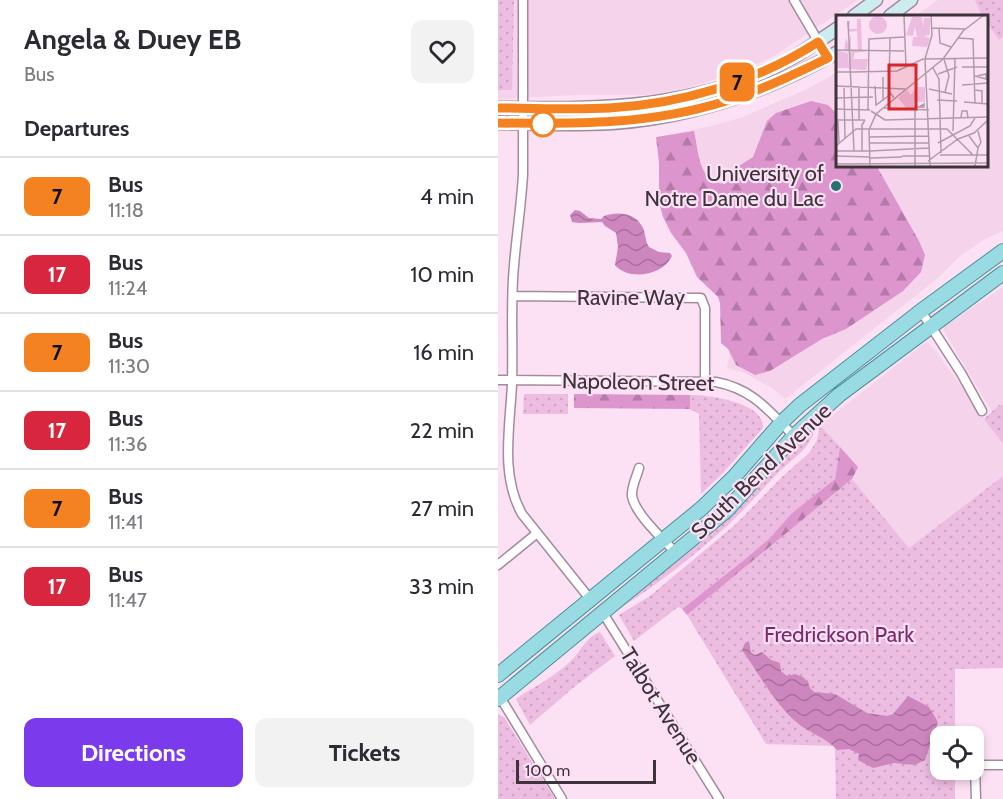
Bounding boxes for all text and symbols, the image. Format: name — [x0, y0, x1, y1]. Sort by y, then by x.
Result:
inset map — [836, 15, 988, 166]
button: heart — [411, 20, 474, 83]
text: Angela & Duey EB — [24, 22, 241, 56]
text: Bus — [24, 62, 55, 86]
line badge: 7 — [718, 62, 756, 101]
text: 7 — [732, 70, 742, 95]
unlabelled marker — [530, 111, 556, 137]
text: Departures — [24, 115, 129, 142]
place label: University of Notre Dame du Lac — [644, 160, 824, 212]
text: Bus — [108, 171, 143, 198]
marker: University of Notre Dame du Lac — [829, 179, 843, 193]
text: 4 min — [420, 183, 474, 210]
text: 7 — [52, 184, 62, 209]
text: 11:18 — [108, 198, 144, 222]
text: Bus — [108, 249, 143, 276]
text: 10 min — [410, 261, 474, 288]
text: 17 — [48, 262, 66, 287]
text: 11:24 — [108, 276, 147, 300]
street label: Ravine Way — [577, 284, 685, 311]
text: Bus — [108, 327, 143, 354]
text: 16 min — [413, 339, 474, 366]
text: 7 — [52, 340, 62, 365]
text: 11:30 — [108, 354, 150, 378]
street label: Napoleon Street — [562, 367, 715, 397]
street label: South Bend Avenue — [685, 397, 837, 545]
text: Bus — [108, 405, 143, 432]
text: 22 min — [410, 417, 474, 444]
text: 17 — [48, 418, 66, 443]
text: 11:36 — [108, 432, 147, 456]
text: Bus — [108, 483, 143, 510]
text: 27 min — [410, 495, 474, 522]
text: 7 — [52, 496, 62, 521]
text: 11:41 — [108, 510, 143, 534]
text: Bus — [108, 561, 143, 588]
text: 33 min — [409, 573, 474, 600]
text: 17 — [48, 574, 66, 599]
text: 11:47 — [108, 588, 147, 612]
park label: Fredrickson Park — [764, 621, 914, 648]
street label: Talbot Avenue — [614, 643, 708, 769]
button: Directions — [24, 718, 243, 787]
button: Tickets — [255, 718, 474, 787]
map controls — [930, 726, 984, 780]
button: locate — [930, 726, 984, 780]
scale bar — [516, 757, 656, 784]
text: 100 m — [525, 761, 570, 780]

